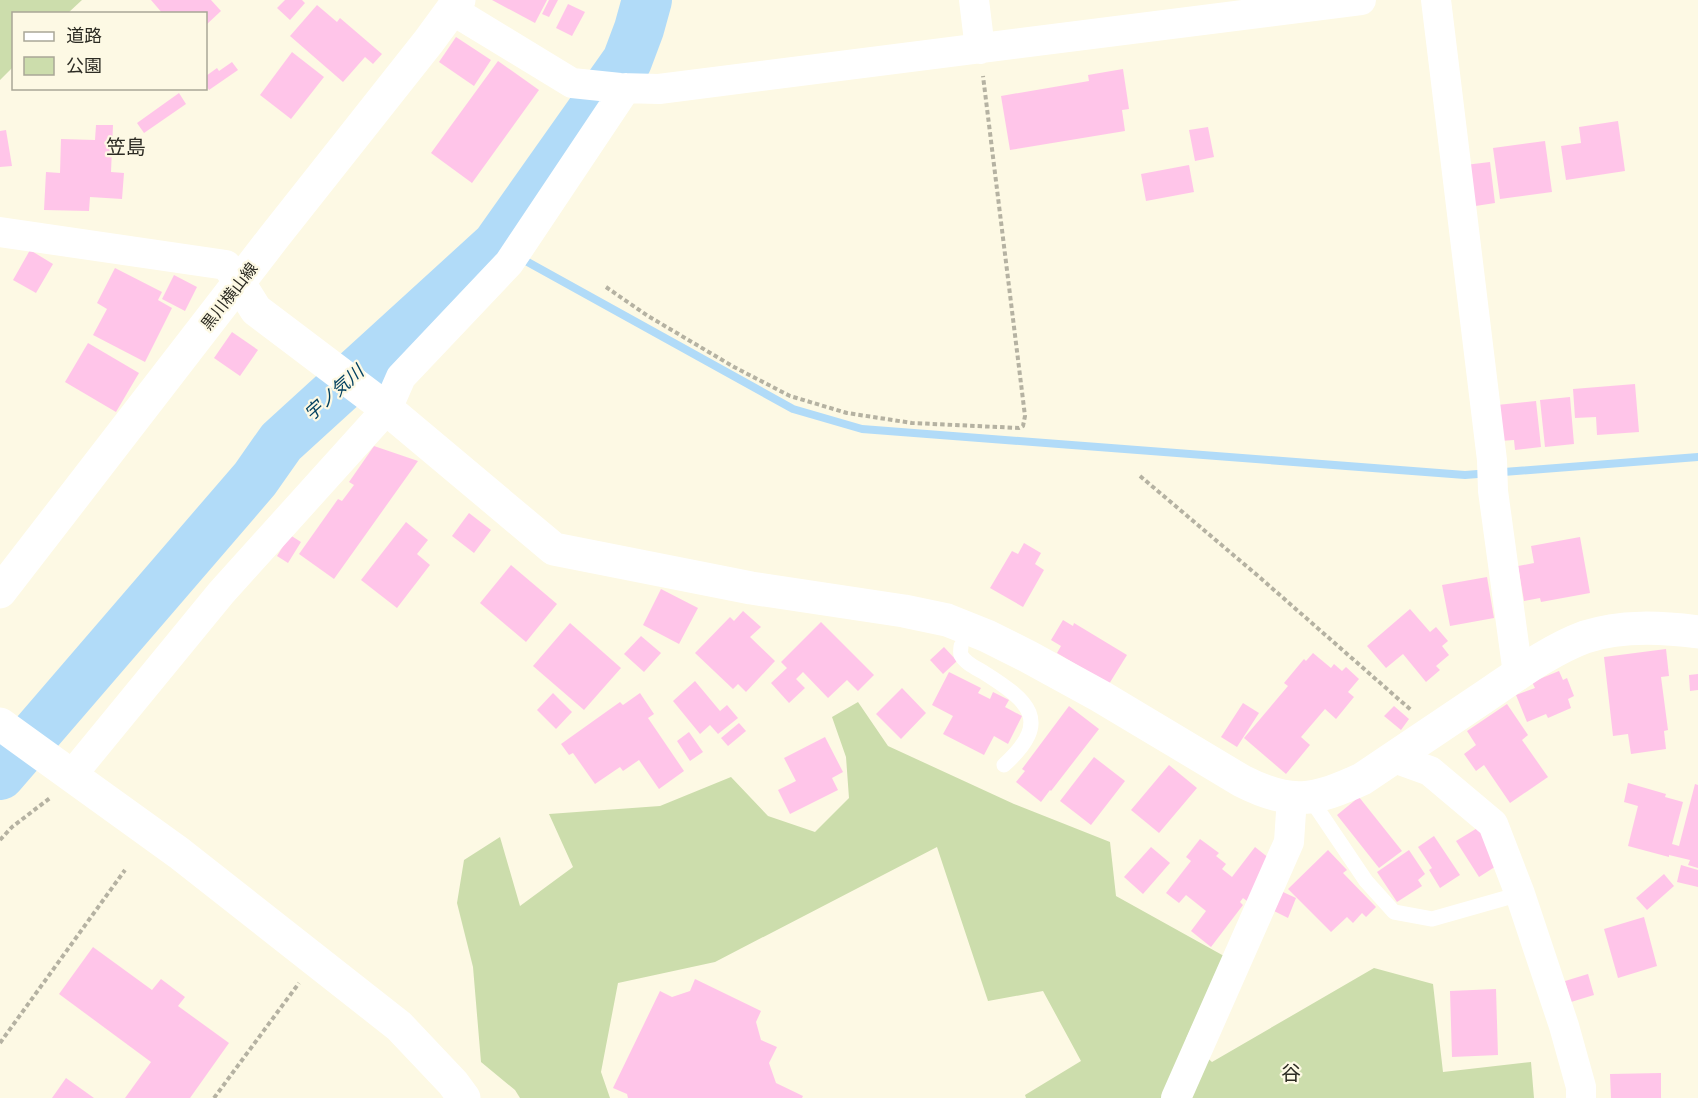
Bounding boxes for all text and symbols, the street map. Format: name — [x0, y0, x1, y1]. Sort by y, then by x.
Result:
legend — [12, 12, 207, 90]
text: 道路 — [66, 23, 102, 47]
text: 公園 — [66, 53, 102, 77]
district label: 笠島 — [106, 133, 146, 160]
street label: 黒川横山線 — [196, 258, 262, 334]
water label: 宇ノ気川 — [299, 358, 370, 425]
district label: 谷 — [1281, 1059, 1301, 1086]

